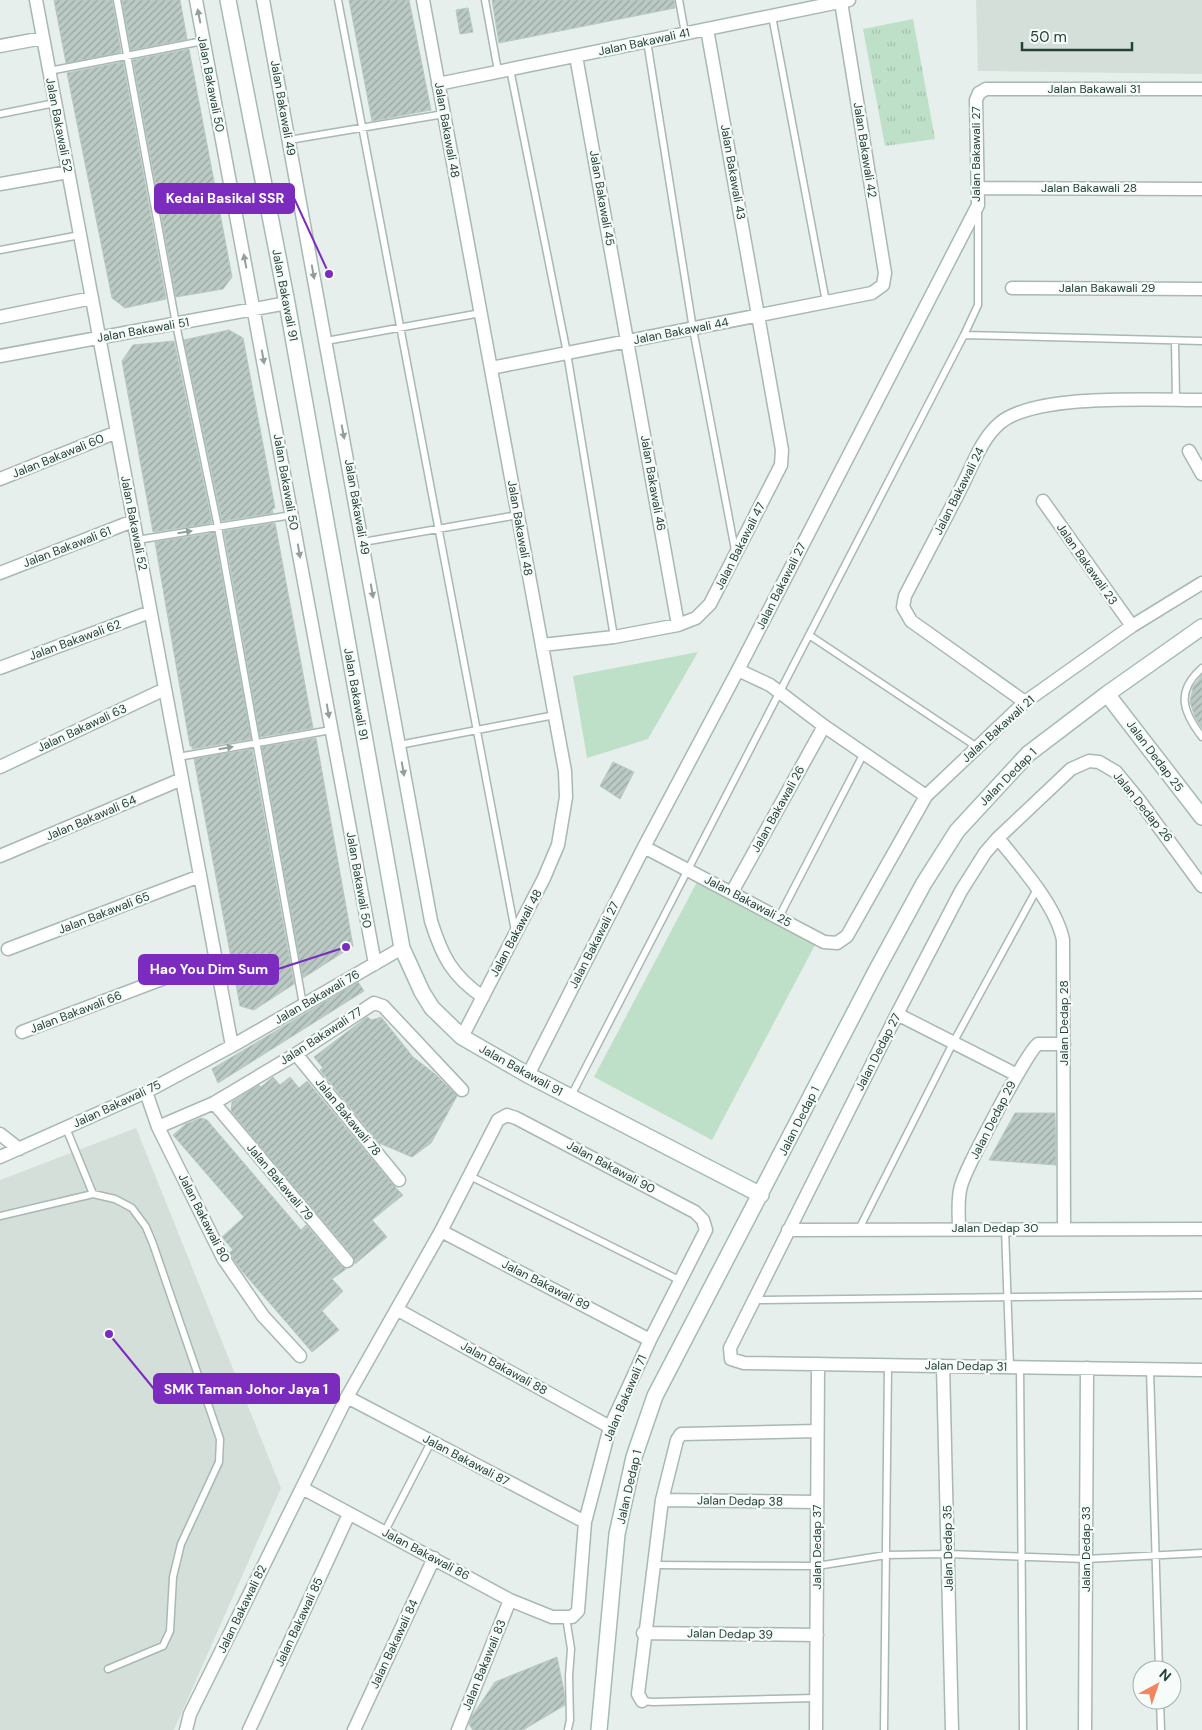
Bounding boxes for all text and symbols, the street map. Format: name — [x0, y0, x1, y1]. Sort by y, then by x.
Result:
one-way arrow — [194, 7, 202, 23]
scale bar — [1022, 20, 1132, 52]
street label: Jalan Bakawali 41 — [597, 24, 691, 60]
text: 50 m — [1030, 27, 1067, 47]
street label: Jalan Bakawali 50 — [194, 34, 228, 134]
street label: Jalan Bakawali 49 — [267, 59, 299, 157]
street label: Jalan Bakawali 52 — [42, 76, 76, 174]
street label: Jalan Bakawali 48 — [431, 81, 463, 179]
street label: Jalan Bakawali 31 — [1048, 81, 1140, 97]
street label: Jalan Bakawali 42 — [850, 101, 880, 199]
street label: Jalan Bakawali 27 — [968, 106, 984, 202]
street label: Jalan Bakawali 43 — [717, 123, 749, 221]
street label: Jalan Bakawali 45 — [586, 149, 618, 247]
street label: Jalan Bakawali 28 — [1041, 180, 1137, 196]
callout: Kedai Basikal SSR — [155, 184, 294, 213]
text: Kedai Basikal SSR — [166, 189, 285, 207]
street label: Jalan Bakawali 91 — [268, 248, 302, 342]
one-way arrow — [241, 254, 249, 269]
one-way arrow — [310, 264, 318, 280]
street label: Jalan Bakawali 29 — [1059, 280, 1155, 296]
street label: Jalan Bakawali 51 — [96, 314, 190, 346]
street label: Jalan Bakawali 44 — [632, 314, 730, 348]
one-way arrow — [259, 349, 267, 365]
one-way arrow — [339, 424, 347, 440]
street label: Jalan Bakawali 60 — [10, 430, 106, 482]
street label: Jalan Bakawali 50 — [270, 432, 302, 532]
street label: Jalan Bakawali 46 — [637, 434, 669, 532]
street label: Jalan Bakawali 24 — [930, 445, 988, 537]
street label: Jalan Bakawali 49 — [341, 458, 373, 556]
street label: Jalan Bakawali 52 — [117, 474, 151, 572]
street label: Jalan Bakawali 48 — [504, 479, 536, 577]
street label: Jalan Bakawali 47 — [711, 500, 769, 592]
street label: Jalan Bakawali 23 — [1053, 520, 1121, 608]
street label: Jalan Bakawali 61 — [20, 523, 114, 571]
one-way arrow — [177, 528, 193, 536]
street label: Jalan Bakawali 27 — [752, 540, 810, 632]
one-way arrow — [295, 544, 303, 560]
one-way arrow — [368, 584, 376, 600]
street label: Jalan Bakawali 62 — [27, 616, 123, 664]
street label: Jalan Bakawali 91 — [340, 647, 372, 741]
street label: Jalan Bakawali 21 — [958, 692, 1038, 766]
street label: Jalan Bakawali 63 — [35, 700, 129, 756]
one-way arrow — [324, 704, 332, 720]
street label: Jalan Dedap 25 — [1123, 717, 1187, 795]
one-way arrow — [218, 744, 234, 752]
street label: Jalan Dedap 1 — [976, 745, 1040, 809]
one-way arrow — [400, 761, 408, 777]
street label: Jalan Bakawali 26 — [748, 763, 808, 855]
street label: Jalan Dedap 26 — [1110, 769, 1176, 845]
street label: Jalan Bakawali 64 — [43, 792, 139, 844]
street label: Jalan Bakawali 50 — [343, 830, 375, 930]
street label: Jalan Bakawali 25 — [702, 871, 794, 931]
street label: Jalan Bakawali 48 — [486, 887, 546, 979]
street label: Jalan Bakawali 65 — [56, 888, 152, 938]
street label: Jalan Bakawali 27 — [565, 899, 623, 991]
callout: Hao You Dim Sum — [139, 955, 278, 984]
text: Hao You Dim Sum — [150, 960, 268, 978]
street label: Jalan Bakawali 76 — [271, 966, 363, 1028]
street label: Jalan Dedap 28 — [1056, 980, 1072, 1066]
street label: Jalan Bakawali 66 — [28, 987, 124, 1037]
street label: Jalan Bakawali 77 — [277, 1003, 365, 1069]
street label: Jalan Dedap 27 — [852, 1011, 904, 1093]
street label: Jalan Bakawali 91 — [476, 1040, 566, 1100]
street label: Jalan Bakawali 78 — [312, 1075, 384, 1159]
street label: Jalan Bakawali 75 — [70, 1077, 164, 1131]
street label: Jalan Dedap 29 — [966, 1078, 1020, 1162]
street label: Jalan Dedap 1 — [775, 1084, 823, 1158]
street label: Jalan Bakawali 90 — [564, 1137, 658, 1197]
street label: Jalan Bakawali 79 — [243, 1140, 317, 1224]
street label: Jalan Bakawali 80 — [175, 1171, 233, 1265]
street label: Jalan Dedap 30 — [952, 1220, 1038, 1236]
street label: Jalan Bakawali 89 — [499, 1256, 593, 1314]
street label: Jalan Bakawali 88 — [458, 1338, 550, 1398]
street label: Jalan Bakawali 71 — [600, 1352, 650, 1444]
street label: Jalan Dedap 31 — [925, 1357, 1007, 1375]
callout: SMK Taman Johor Jaya 1 — [154, 1374, 339, 1403]
text: SMK Taman Johor Jaya 1 — [164, 1380, 328, 1398]
street label: Jalan Bakawali 87 — [420, 1430, 512, 1490]
street label: Jalan Dedap 1 — [613, 1448, 645, 1526]
street label: Jalan Dedap 38 — [697, 1492, 783, 1510]
street label: Jalan Dedap 37 — [809, 1505, 825, 1589]
street label: Jalan Dedap 35 — [939, 1505, 957, 1591]
street label: Jalan Dedap 33 — [1078, 1506, 1094, 1592]
street label: Jalan Bakawali 86 — [379, 1524, 473, 1584]
street label: Jalan Bakawali 82 — [214, 1562, 270, 1656]
street label: Jalan Bakawali 85 — [271, 1575, 327, 1669]
street label: Jalan Bakawali 84 — [366, 1597, 422, 1691]
street label: Jalan Bakawali 83 — [458, 1617, 510, 1713]
street label: Jalan Dedap 39 — [687, 1625, 773, 1643]
north arrow — [1132, 1660, 1182, 1710]
text: N — [1156, 1665, 1175, 1685]

